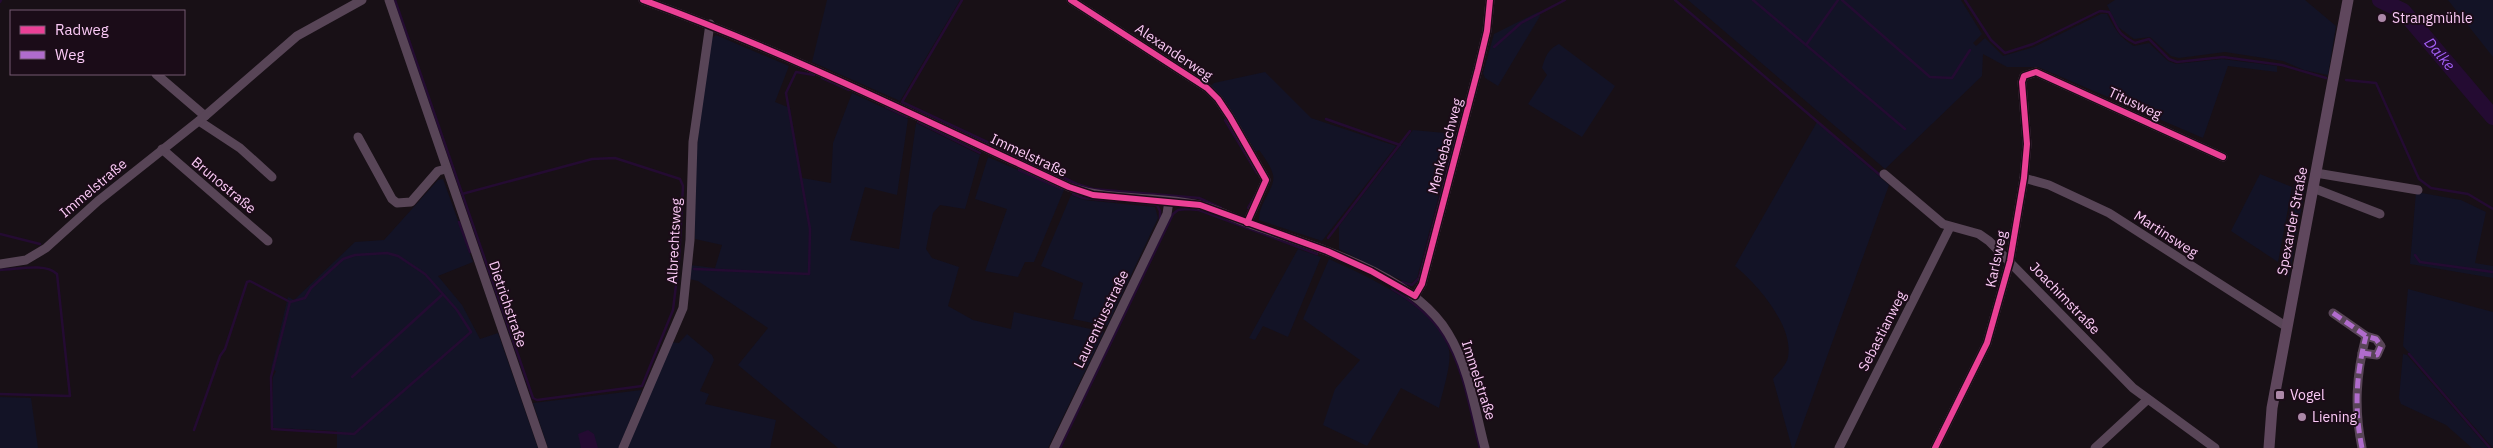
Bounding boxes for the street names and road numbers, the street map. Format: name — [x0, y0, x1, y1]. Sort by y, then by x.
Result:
street label: Alexanderweg — [1132, 19, 1217, 85]
street label: Titusweg — [2105, 83, 2165, 123]
street label: Menkebachweg — [1424, 96, 1467, 196]
street label: Immelstraße — [988, 129, 1070, 181]
street label: Brunostraße — [188, 153, 260, 217]
street label: Immelstraße — [56, 154, 131, 221]
street label: Spexarder Straße — [2273, 165, 2311, 277]
street label: Albrechtsweg — [663, 197, 685, 284]
street label: Martinsweg — [2131, 207, 2202, 262]
street label: Karlsweg — [1981, 228, 2011, 289]
street label: Joachimstraße — [2026, 258, 2104, 338]
street label: Dietrichstraße — [485, 259, 531, 350]
street label: Laurentiusstraße — [1069, 267, 1133, 371]
street label: Sebastianweg — [1854, 287, 1910, 374]
street label: Immelstraße — [1458, 338, 1500, 422]

